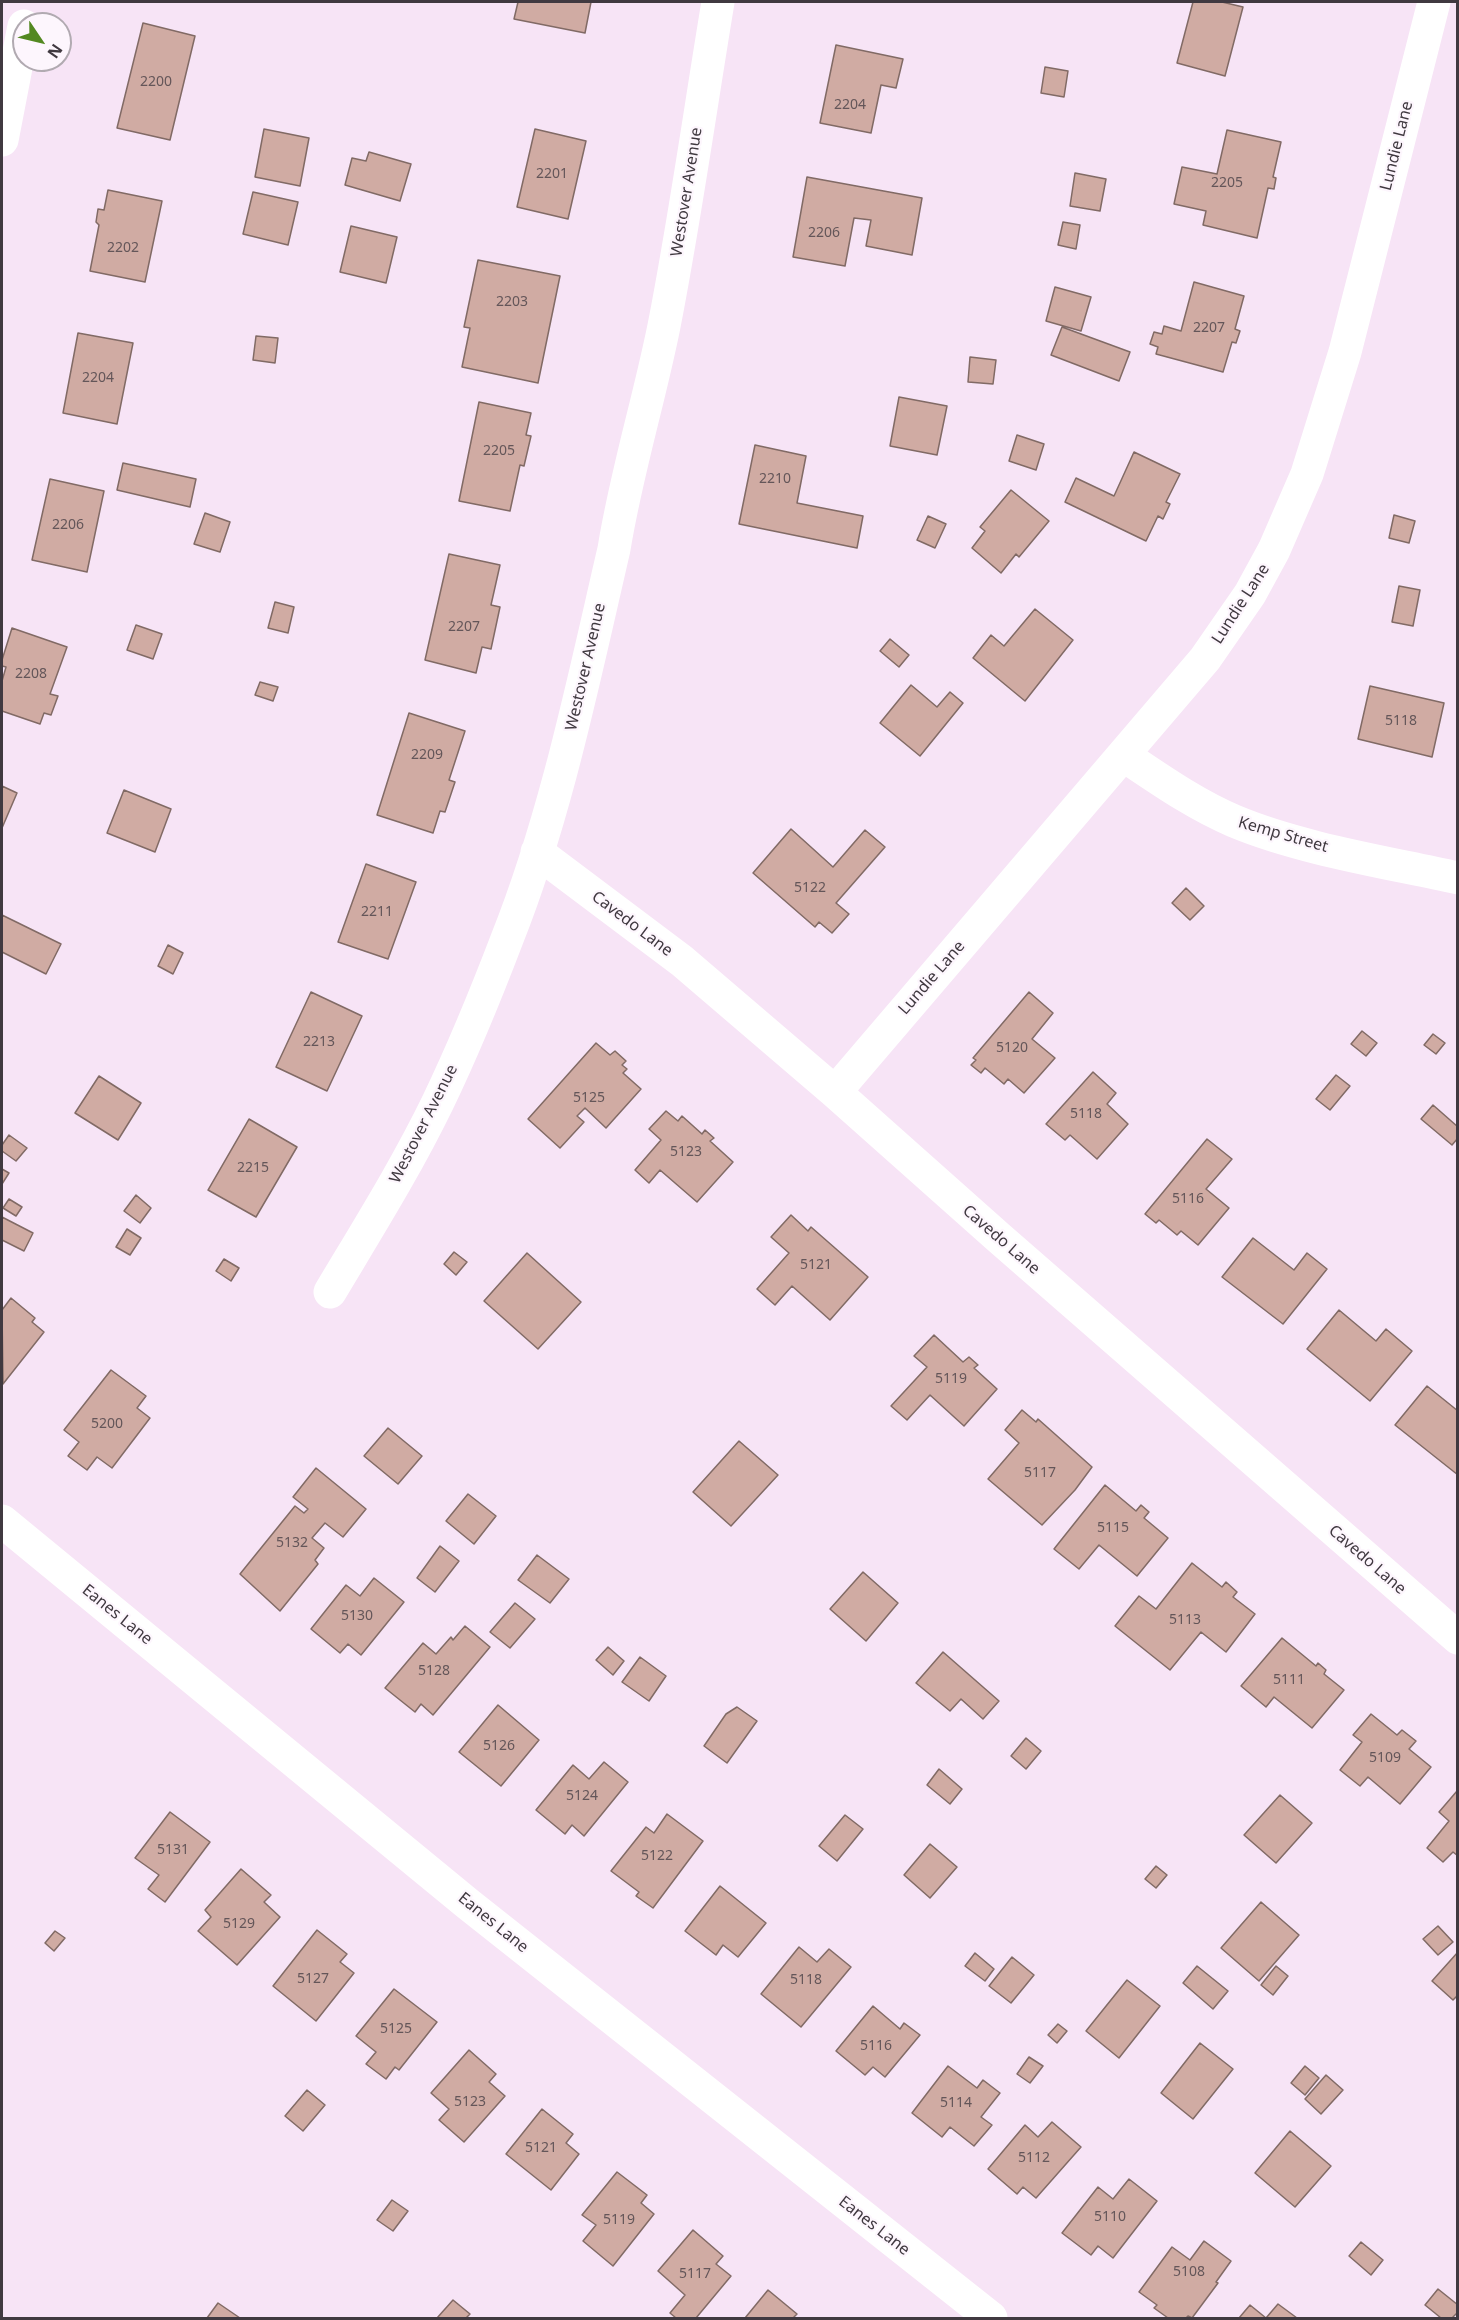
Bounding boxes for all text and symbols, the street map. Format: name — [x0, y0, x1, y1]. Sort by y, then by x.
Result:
north arrow — [12, 12, 72, 72]
text: N — [42, 40, 68, 63]
house number: 2200 — [140, 74, 172, 90]
house number: 2204 — [834, 97, 866, 113]
street label: Lundie Lane — [1377, 99, 1417, 193]
street label: Westover Avenue — [667, 126, 707, 258]
house number: 2201 — [536, 166, 568, 182]
house number: 2205 — [1211, 175, 1243, 191]
house number: 2206 — [808, 225, 840, 241]
house number: 2202 — [107, 240, 139, 256]
house number: 2203 — [496, 294, 528, 310]
house number: 2207 — [1193, 320, 1225, 336]
house number: 2204 — [82, 370, 114, 386]
house number: 2205 — [483, 443, 515, 459]
house number: 2210 — [759, 471, 791, 487]
house number: 2206 — [52, 517, 84, 533]
street label: Lundie Lane — [1208, 560, 1274, 648]
street label: Westover Avenue — [562, 601, 610, 733]
house number: 2207 — [448, 619, 480, 635]
house number: 2208 — [15, 666, 47, 682]
house number: 5118 — [1385, 713, 1417, 729]
house number: 2209 — [411, 747, 443, 763]
street label: Kemp Street — [1236, 813, 1330, 857]
house number: 5122 — [794, 880, 826, 896]
street label: Cavedo Lane — [588, 887, 676, 961]
house number: 2211 — [361, 904, 393, 920]
street label: Lundie Lane — [895, 937, 969, 1019]
house number: 2213 — [303, 1034, 335, 1050]
house number: 5120 — [996, 1040, 1028, 1056]
street label: Westover Avenue — [386, 1062, 462, 1186]
house number: 5125 — [573, 1090, 605, 1106]
house number: 5118 — [1070, 1106, 1102, 1122]
house number: 5123 — [670, 1144, 702, 1160]
house number: 2215 — [237, 1160, 269, 1176]
house number: 5116 — [1172, 1191, 1204, 1207]
street label: Cavedo Lane — [958, 1201, 1044, 1279]
house number: 5121 — [800, 1257, 832, 1273]
house number: 5119 — [935, 1371, 967, 1387]
house number: 5200 — [91, 1416, 123, 1432]
house number: 5117 — [1024, 1465, 1056, 1481]
house number: 5115 — [1097, 1520, 1129, 1536]
street label: Cavedo Lane — [1324, 1521, 1410, 1599]
house number: 5132 — [276, 1535, 308, 1551]
street label: Eanes Lane — [78, 1581, 156, 1649]
house number: 5130 — [341, 1608, 373, 1624]
house number: 5113 — [1169, 1612, 1201, 1628]
house number: 5128 — [418, 1663, 450, 1679]
house number: 5111 — [1273, 1672, 1305, 1688]
house number: 5126 — [483, 1738, 515, 1754]
house number: 5109 — [1369, 1750, 1401, 1766]
house number: 5124 — [566, 1788, 598, 1804]
house number: 5131 — [157, 1842, 189, 1858]
house number: 5122 — [641, 1848, 673, 1864]
street label: Eanes Lane — [454, 1889, 532, 1957]
house number: 5129 — [223, 1916, 255, 1932]
house number: 5127 — [297, 1971, 329, 1987]
house number: 5118 — [790, 1972, 822, 1988]
house number: 5125 — [380, 2021, 412, 2037]
house number: 5116 — [860, 2038, 892, 2054]
house number: 5123 — [454, 2094, 486, 2110]
house number: 5114 — [940, 2095, 972, 2111]
house number: 5121 — [525, 2140, 557, 2156]
house number: 5112 — [1018, 2150, 1050, 2166]
street label: Eanes Lane — [835, 2192, 913, 2260]
house number: 5110 — [1094, 2209, 1126, 2225]
house number: 5119 — [603, 2212, 635, 2228]
house number: 5108 — [1173, 2264, 1205, 2280]
house number: 5117 — [679, 2266, 711, 2282]

